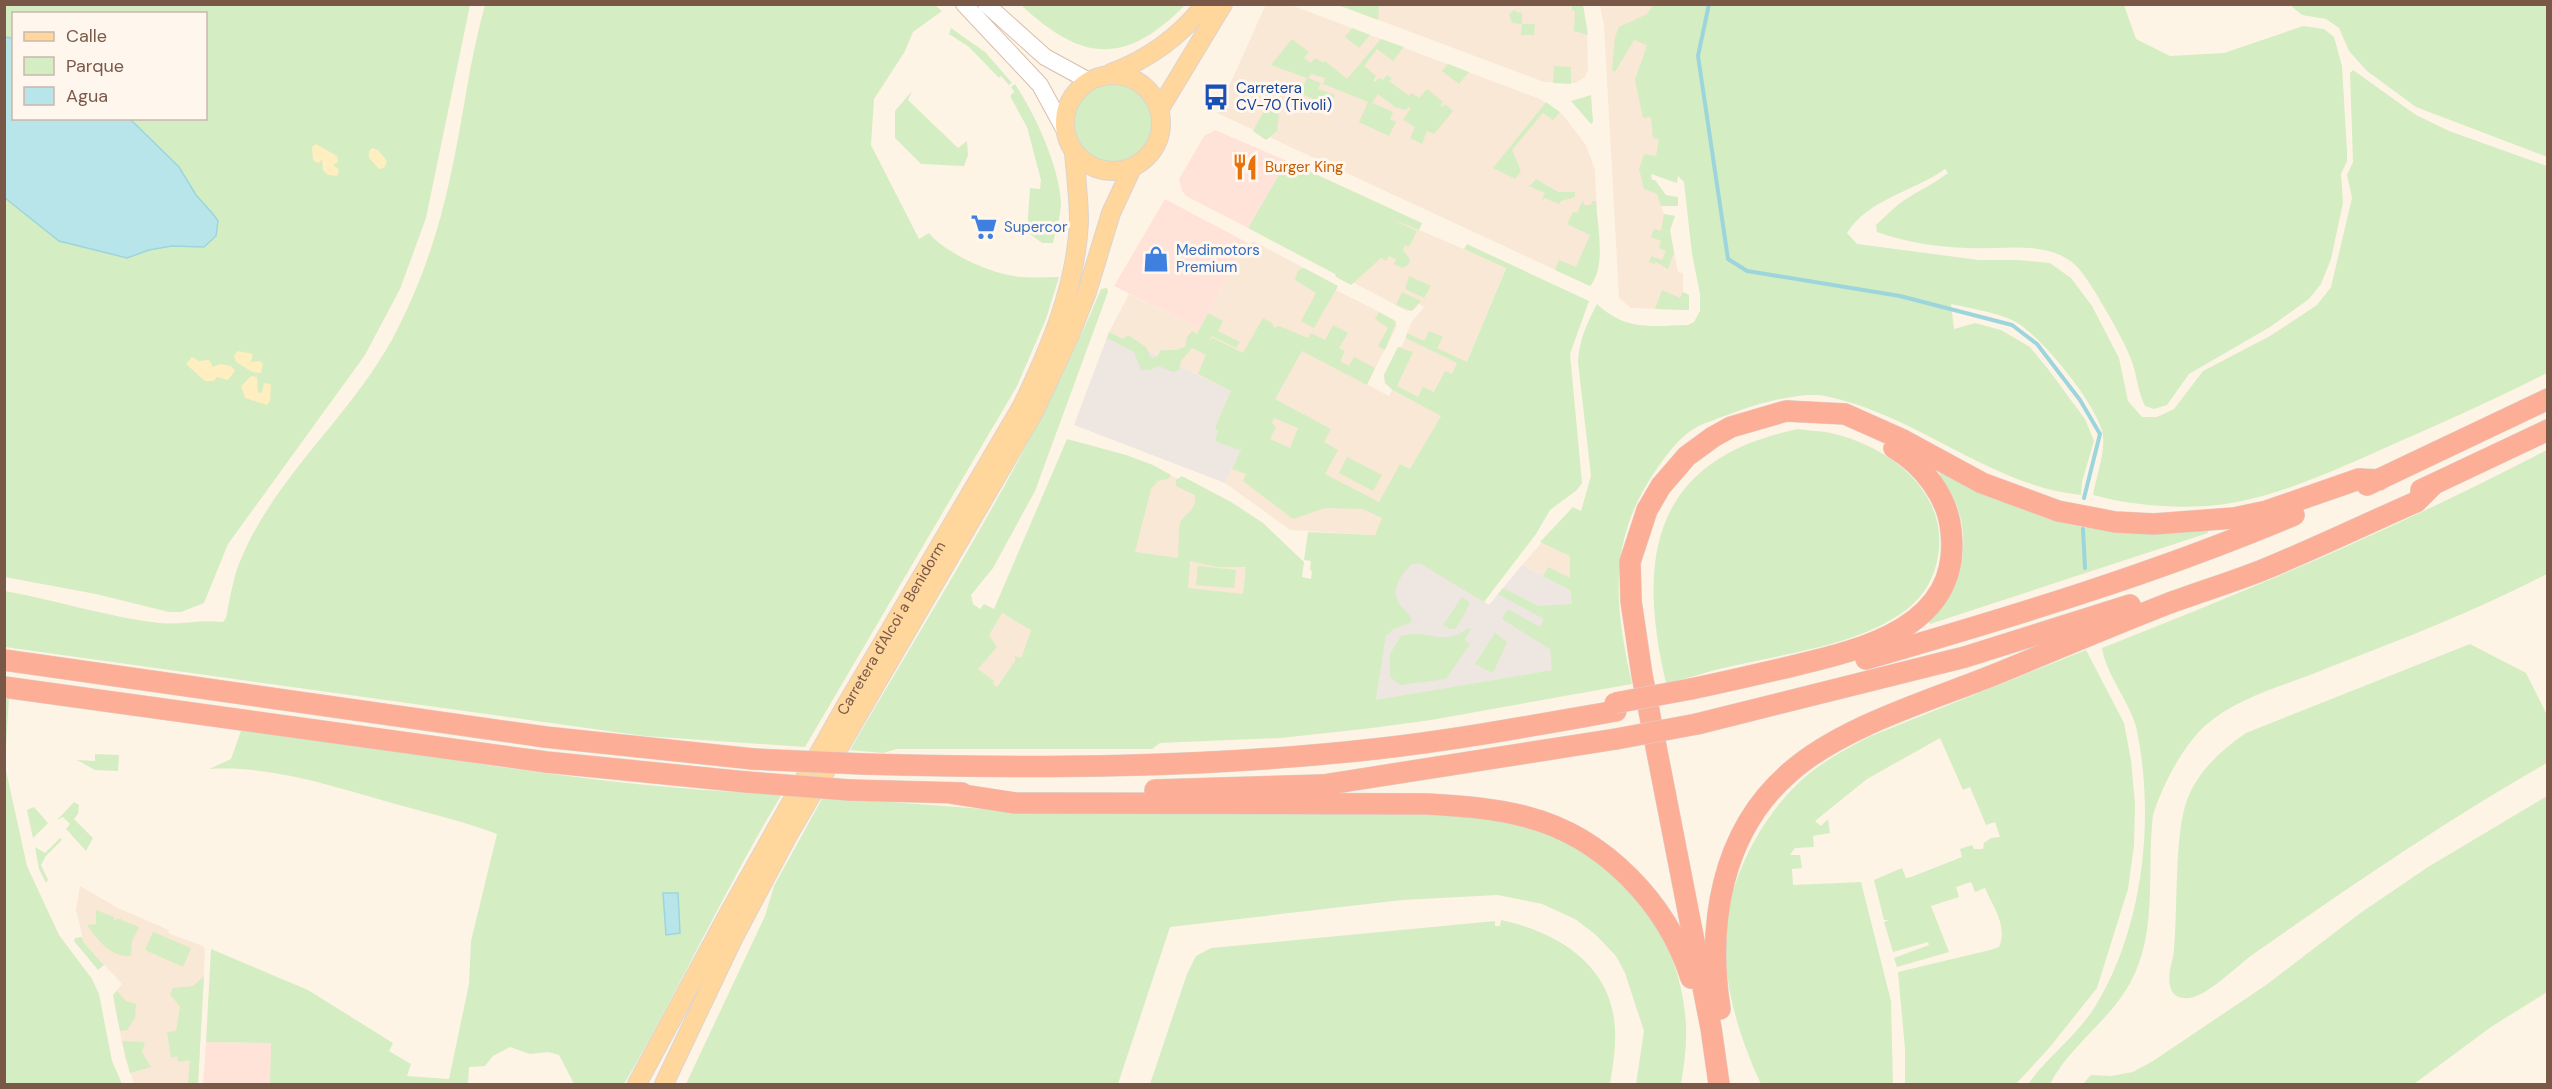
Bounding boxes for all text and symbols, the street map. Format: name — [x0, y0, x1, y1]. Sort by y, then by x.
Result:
legend — [12, 12, 207, 120]
text: Calle — [66, 24, 107, 48]
text: Parque — [66, 54, 124, 78]
place label: Carretera CV-70 (Tivoli) — [1236, 78, 1332, 115]
bus stop icon: Carretera CV-70 (Tivoli) — [1201, 82, 1231, 112]
text: Agua — [66, 84, 108, 108]
restaurant icon: Burger King — [1230, 152, 1260, 182]
place label: Burger King — [1265, 157, 1343, 177]
supermarket icon: Supercor — [969, 212, 999, 242]
place label: Supercor — [1004, 217, 1068, 237]
place label: Medimotors Premium — [1176, 240, 1260, 277]
shop icon: Medimotors Premium — [1141, 244, 1171, 274]
street label: Carretera d'Alcoi a Benidorm — [832, 538, 950, 719]

